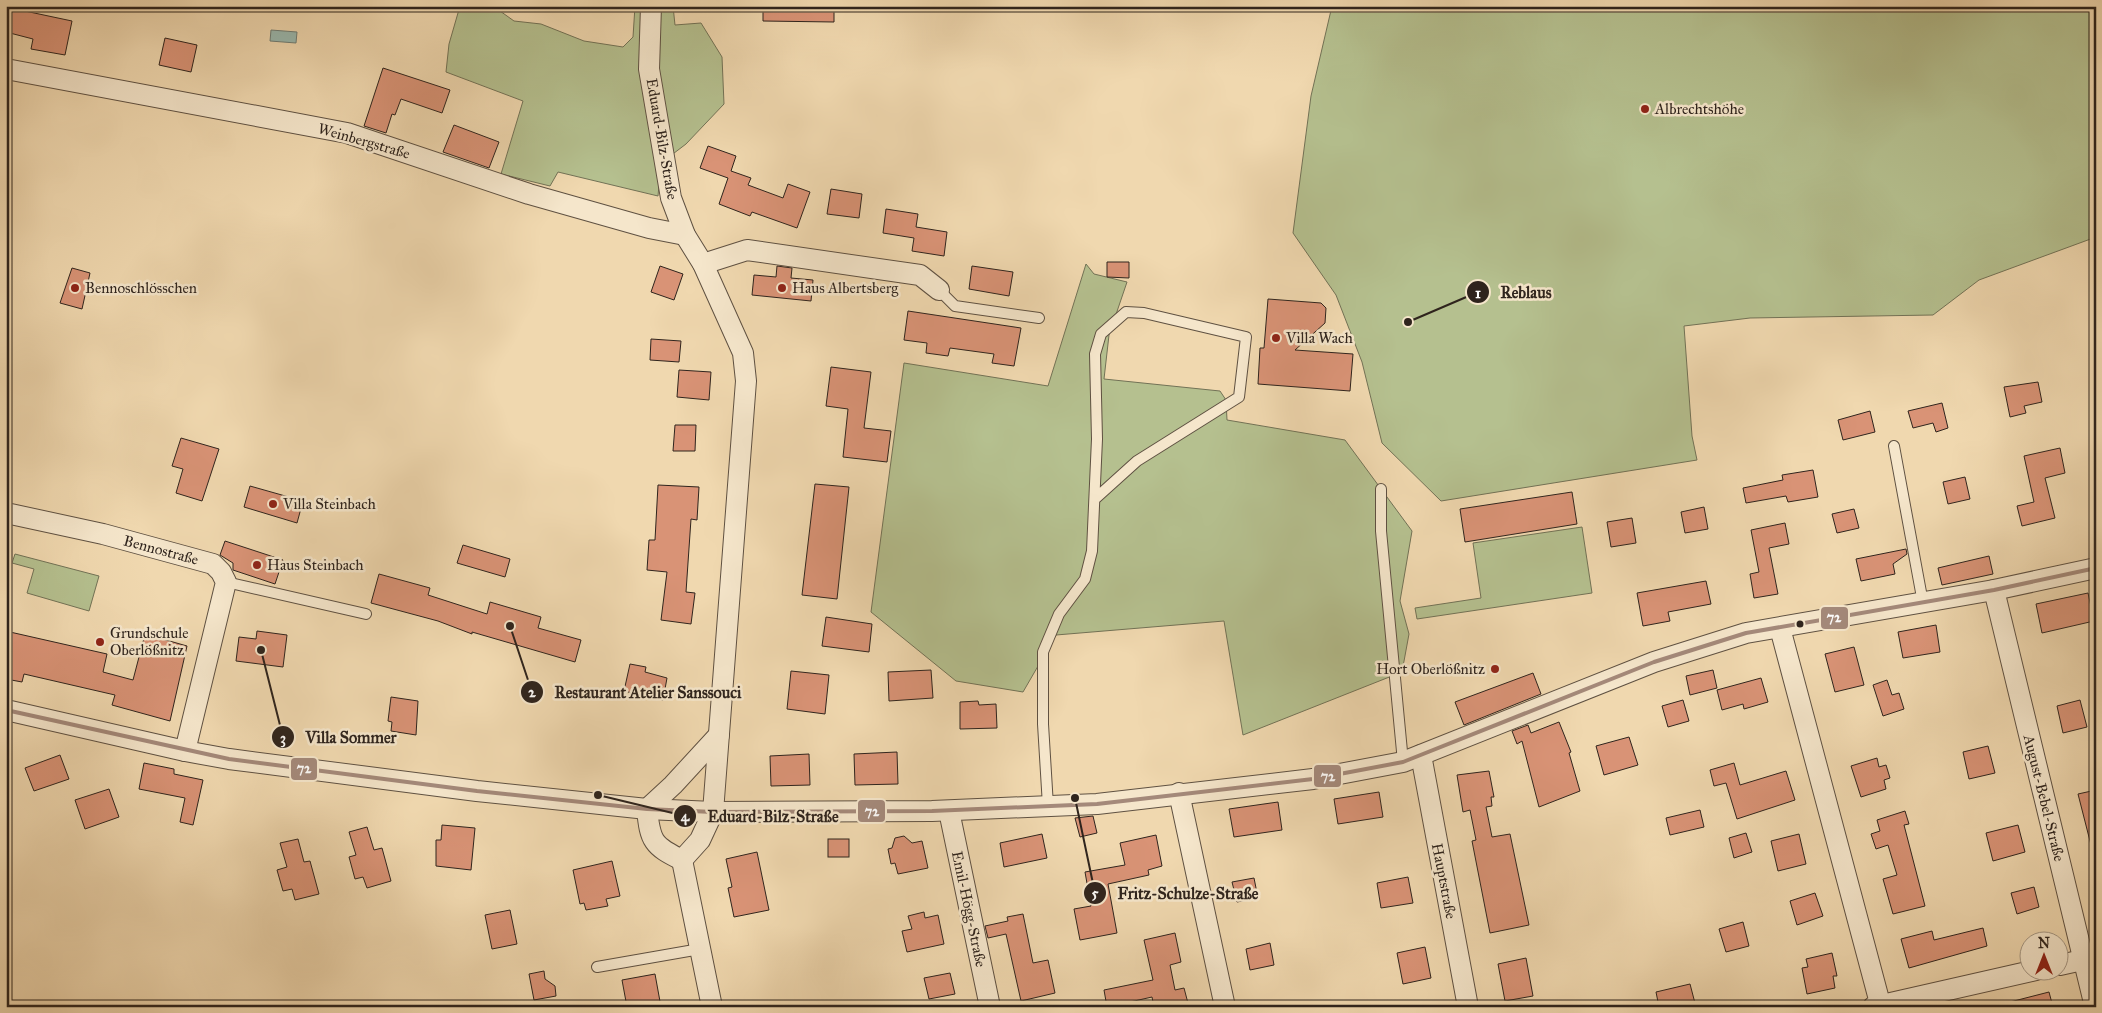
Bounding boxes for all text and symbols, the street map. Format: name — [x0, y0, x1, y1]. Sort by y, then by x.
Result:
street label: Eduard-Bilz-Straße — [642, 77, 682, 201]
place label: Albrechtshöhe — [1654, 100, 1744, 118]
marker: Albrechtshöhe — [1639, 103, 1651, 115]
street label: Weinbergstraße — [316, 119, 412, 163]
callout: Reblaus — [1465, 277, 1561, 308]
place label: Bennoschlösschen — [85, 279, 197, 297]
place label: Haus Albertsberg — [792, 279, 899, 297]
marker: Bennoschlösschen — [69, 282, 81, 294]
marker: Haus Albertsberg — [776, 282, 788, 294]
text: Reblaus — [1501, 283, 1552, 302]
text: 1 — [1475, 284, 1481, 302]
place label: Villa Wach — [1285, 329, 1353, 347]
marker: Villa Wach — [1270, 332, 1282, 344]
place label: Villa Steinbach — [282, 495, 377, 513]
marker: Villa Steinbach — [267, 498, 279, 510]
street label: Bennostraße — [122, 531, 200, 569]
place label: Haus Steinbach — [267, 556, 364, 574]
marker: Haus Steinbach — [251, 559, 263, 571]
line badge: 72 — [1820, 606, 1849, 630]
text: 72 — [1827, 609, 1842, 626]
unlabelled marker — [1795, 619, 1805, 629]
place label: Grundschule Oberlößnitz — [110, 624, 189, 659]
marker: Grundschule Oberlößnitz — [94, 636, 106, 648]
place label: Hort Oberlößnitz — [1376, 660, 1485, 678]
marker: Hort Oberlößnitz — [1489, 663, 1501, 675]
callout: Restaurant Atelier Sanssouci — [520, 677, 752, 708]
text: 2 — [528, 683, 536, 701]
text: Restaurant Atelier Sanssouci — [555, 683, 742, 702]
callout: Villa Sommer — [271, 722, 407, 753]
text: Villa Sommer — [304, 728, 398, 747]
text: 3 — [280, 729, 286, 748]
street label: August-Bebel-Straße — [2019, 732, 2068, 863]
line badge: 72 — [290, 757, 318, 781]
text: 72 — [297, 760, 312, 777]
line badge: 72 — [1313, 764, 1342, 788]
text: 72 — [1321, 768, 1336, 785]
line badge: 72 — [857, 799, 886, 823]
callout: Eduard-Bilz-Straße — [673, 801, 849, 832]
text: 72 — [865, 803, 880, 820]
text: 4 — [681, 807, 690, 826]
text: Eduard-Bilz-Straße — [707, 807, 839, 826]
street label: Hauptstraße — [1428, 842, 1460, 920]
street label: Emil-Högg-Straße — [948, 849, 990, 969]
callout: Fritz-Schulze-Straße — [1083, 878, 1269, 909]
text: 5 — [1092, 884, 1099, 902]
text: Fritz-Schulze-Straße — [1118, 884, 1259, 903]
north arrow — [2020, 930, 2070, 980]
text: N — [2038, 935, 2050, 952]

